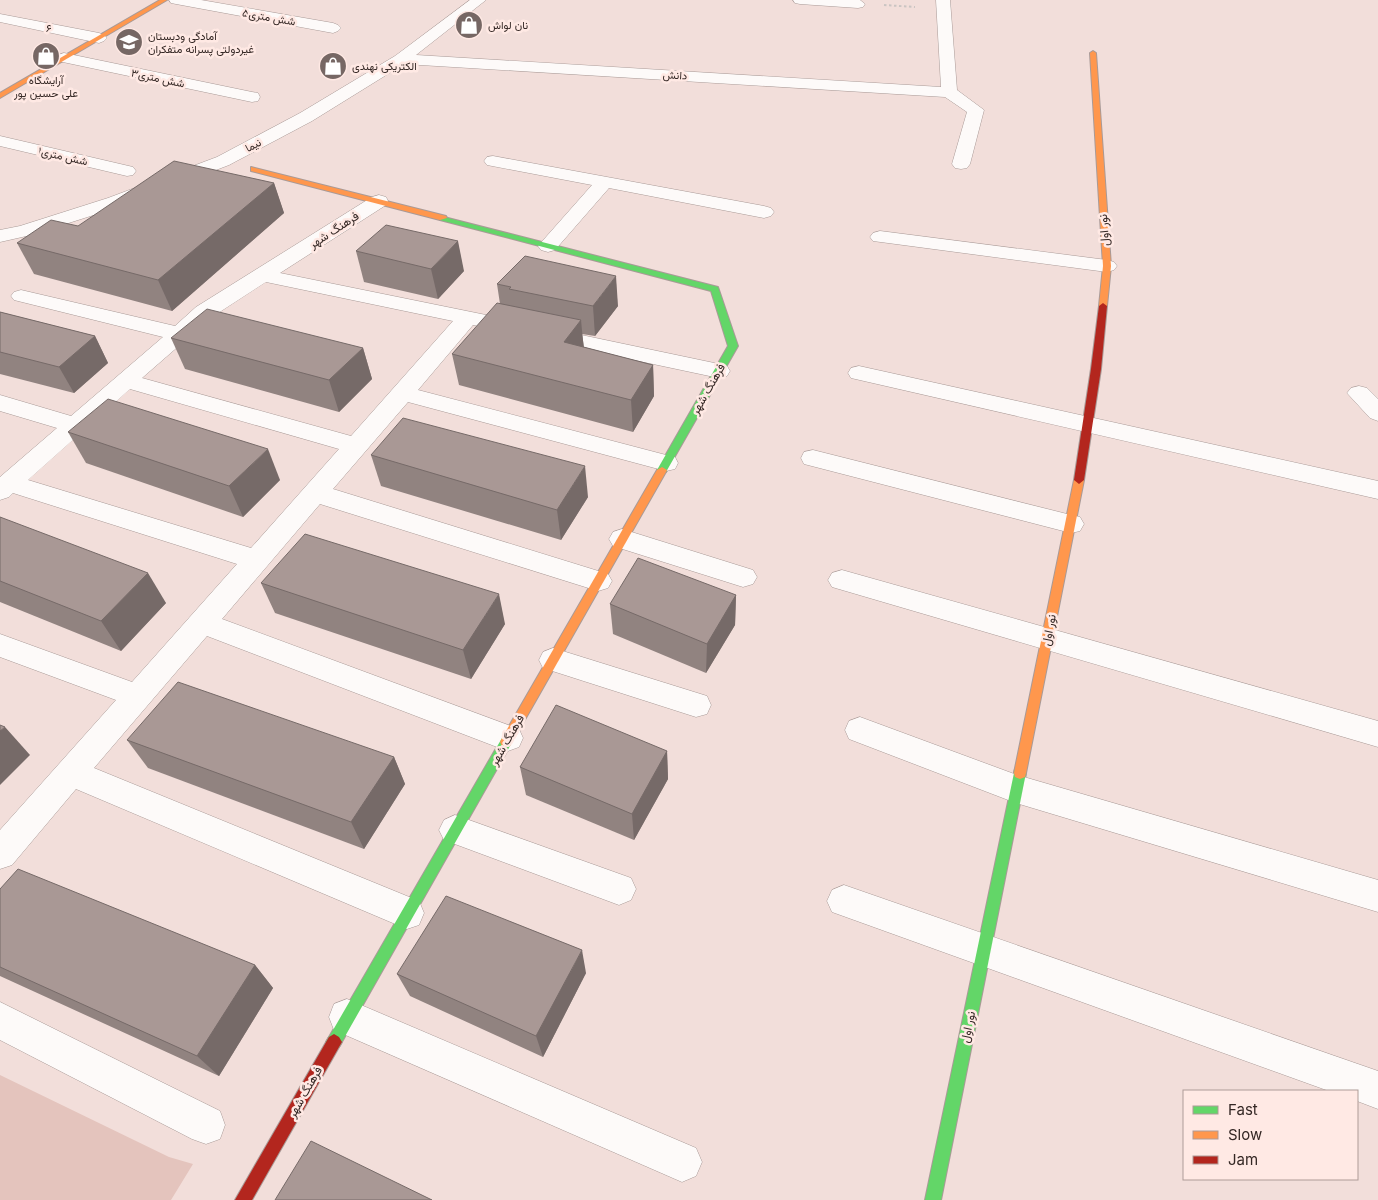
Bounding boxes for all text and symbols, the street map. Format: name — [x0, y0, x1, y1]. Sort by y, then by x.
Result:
street label: ۵شش متری — [241, 5, 297, 29]
shop icon: نان لواش — [454, 10, 484, 40]
place label: نان لواش — [488, 18, 528, 32]
street label: ۶ — [45, 21, 53, 35]
school or university icon: آمادگی ودبستان غیردولتی پسرانه متفکران — [114, 27, 144, 57]
place label: آمادگی ودبستان غیردولتی پسرانه متفکران — [148, 29, 254, 57]
shop icon: آرایشگاه علی حسین پور — [31, 41, 61, 71]
shop icon: الکتریکی نهندی — [318, 51, 348, 81]
place label: الکتریکی نهندی — [352, 59, 417, 73]
street label: شش متری۳ — [130, 65, 186, 91]
street label: دانش — [662, 67, 688, 83]
place label: آرایشگاه علی حسین پور — [13, 73, 78, 101]
street label: نیما — [243, 135, 263, 155]
street label: شش متری۱ — [37, 144, 89, 169]
street label: فرهنگ شهر — [305, 208, 362, 253]
street label: نور اول — [1095, 213, 1113, 247]
street label: فرهنگ شهر — [686, 361, 729, 418]
street label: نور اول — [1038, 613, 1060, 647]
street label: فرهنگ شهر — [485, 712, 528, 769]
street label: نور اول — [957, 1010, 979, 1044]
street label: فرهنگ شهر — [283, 1064, 326, 1121]
legend — [1183, 1090, 1358, 1180]
text: Fast — [1228, 1100, 1258, 1119]
text: Slow — [1228, 1125, 1262, 1144]
text: Jam — [1228, 1150, 1258, 1169]

